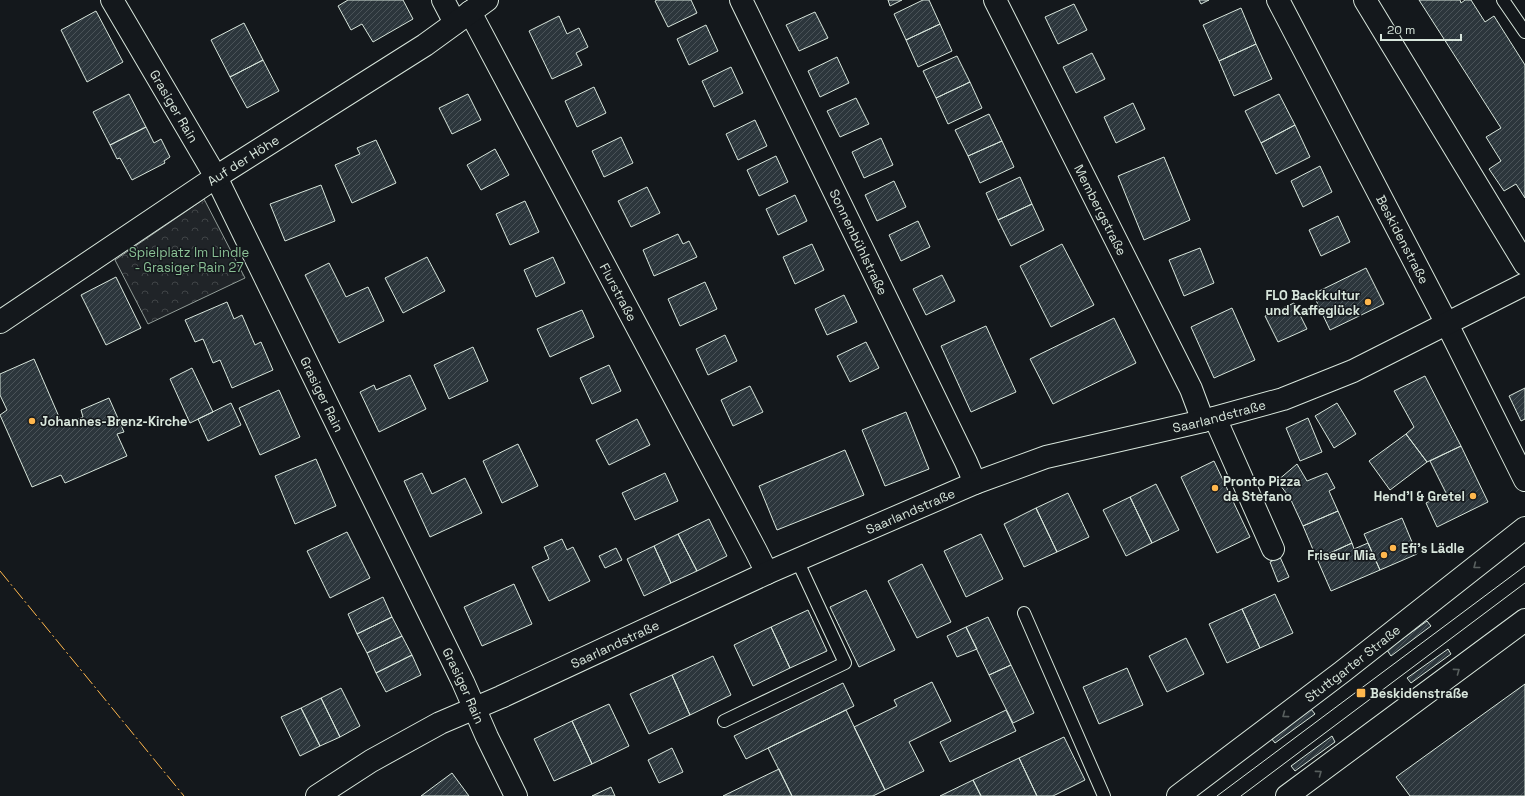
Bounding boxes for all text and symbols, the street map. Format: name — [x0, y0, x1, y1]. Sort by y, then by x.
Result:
scale bar — [1381, 16, 1461, 42]
text: 20 m — [1387, 22, 1415, 38]
street label: Grasiger Rain — [146, 66, 202, 146]
street label: Auf der Höhe — [204, 131, 282, 189]
street label: Membergstraße — [1071, 161, 1131, 258]
street label: Sonnenbühlstraße — [826, 186, 892, 298]
street label: Beskidenstraße — [1373, 192, 1433, 287]
park label: Spielplatz Im Lindle - Grasiger Rain 27 — [129, 244, 249, 276]
street label: Flurstraße — [596, 260, 641, 324]
place label: FLO Backkultur und Kaffeglück — [1265, 287, 1361, 319]
marker: FLO Backkultur und Kaffeglück — [1363, 297, 1373, 307]
street label: Grasiger Rain — [297, 354, 348, 435]
street label: Saarlandstraße — [1171, 396, 1268, 436]
place label: Johannes-Brenz-Kirche — [40, 413, 188, 430]
marker: Johannes-Brenz-Kirche — [27, 416, 37, 426]
place label: Pronto Pizza da Stefano — [1223, 473, 1301, 505]
marker: Pronto Pizza da Stefano — [1210, 483, 1220, 493]
street label: Saarlandstraße — [863, 484, 958, 538]
place label: Hend'l & Gretel — [1374, 488, 1465, 505]
marker: Hend'l & Gretel — [1468, 491, 1478, 501]
place label: Efi's Lädle — [1401, 540, 1464, 557]
marker: Efi's Lädle — [1388, 543, 1398, 553]
place label: Friseur Mia — [1307, 547, 1376, 564]
marker: Friseur Mia — [1379, 550, 1389, 560]
one-way arrow — [1474, 562, 1481, 569]
street label: Saarlandstraße — [568, 616, 662, 672]
street label: Stuttgarter Straße — [1301, 621, 1404, 706]
street label: Grasiger Rain — [439, 645, 489, 726]
one-way arrow — [1453, 669, 1460, 676]
place label: Beskidenstraße — [1370, 685, 1469, 702]
marker: Beskidenstraße — [1355, 687, 1367, 699]
one-way arrow — [1283, 710, 1290, 717]
one-way arrow — [1314, 771, 1321, 778]

